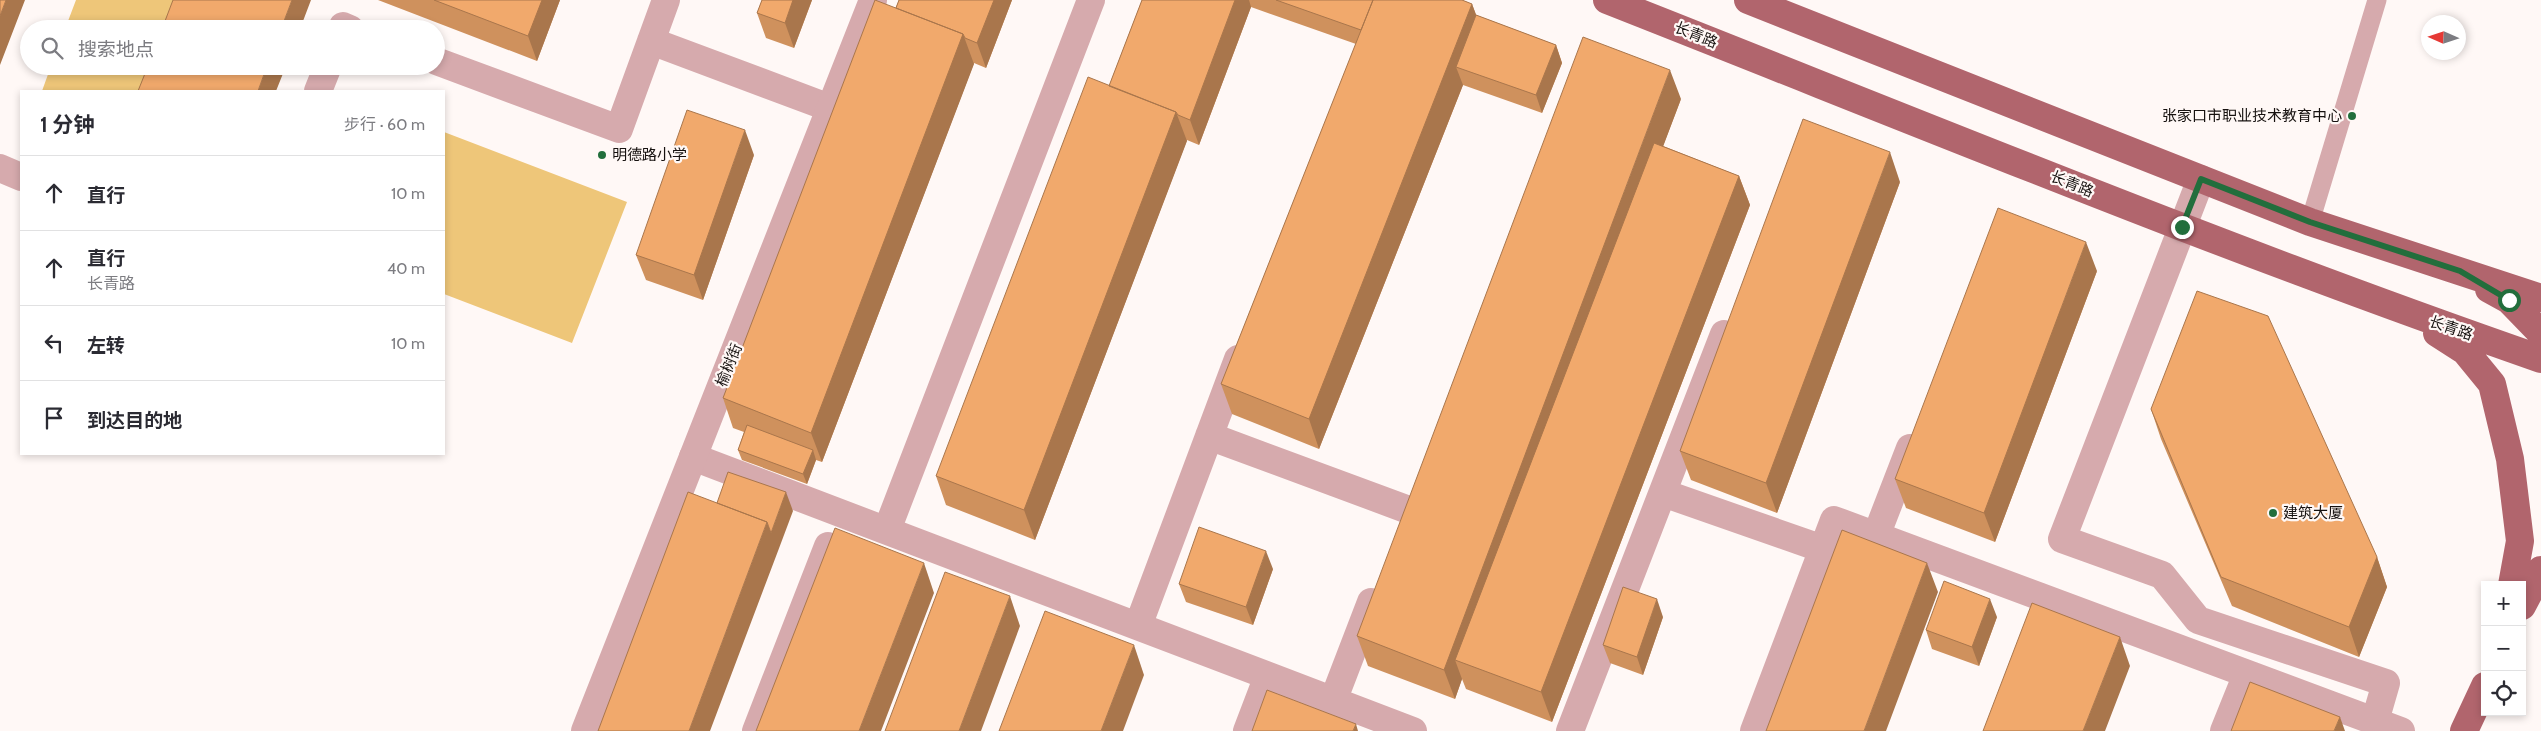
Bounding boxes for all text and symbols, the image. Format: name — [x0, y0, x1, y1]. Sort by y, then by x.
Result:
north arrow — [2421, 15, 2466, 60]
street label: 长青路 — [1672, 18, 1720, 52]
search box — [20, 20, 445, 75]
icon: search — [38, 34, 66, 62]
text: 搜索地点 — [78, 38, 154, 61]
place label: 张家口市职业技术教育中心 — [2162, 107, 2342, 125]
marker: 张家口市职业技术教育中心 — [2346, 110, 2358, 122]
text: 1 分钟 — [40, 112, 94, 137]
text: 步行 · 60 m — [344, 115, 425, 134]
place label: 明德路小学 — [612, 146, 687, 164]
marker: 明德路小学 — [596, 149, 608, 161]
street label: 长青路 — [2048, 167, 2096, 201]
icon: ahead — [40, 179, 68, 207]
text: 直行 — [87, 184, 125, 207]
text: 10 m — [391, 184, 425, 203]
route end — [2171, 216, 2194, 239]
text: 直行 — [87, 247, 125, 270]
icon: ahead — [40, 254, 68, 282]
text: 40 m — [387, 259, 425, 278]
text: 长青路 — [87, 274, 135, 293]
route start — [2498, 289, 2521, 312]
street label: 长青路 — [2427, 312, 2475, 344]
icon: left — [40, 329, 68, 357]
text: 左转 — [87, 334, 125, 357]
text: 10 m — [391, 334, 425, 353]
street label: 榆树街 — [712, 341, 746, 389]
icon: arrive — [40, 404, 68, 432]
text: 到达目的地 — [87, 409, 182, 432]
place label: 建筑大厦 — [2283, 504, 2343, 522]
marker: 建筑大厦 — [2267, 507, 2279, 519]
map controls — [2481, 581, 2526, 716]
button: + — [2481, 581, 2526, 626]
button: − — [2481, 626, 2526, 671]
button: locate — [2481, 671, 2526, 716]

